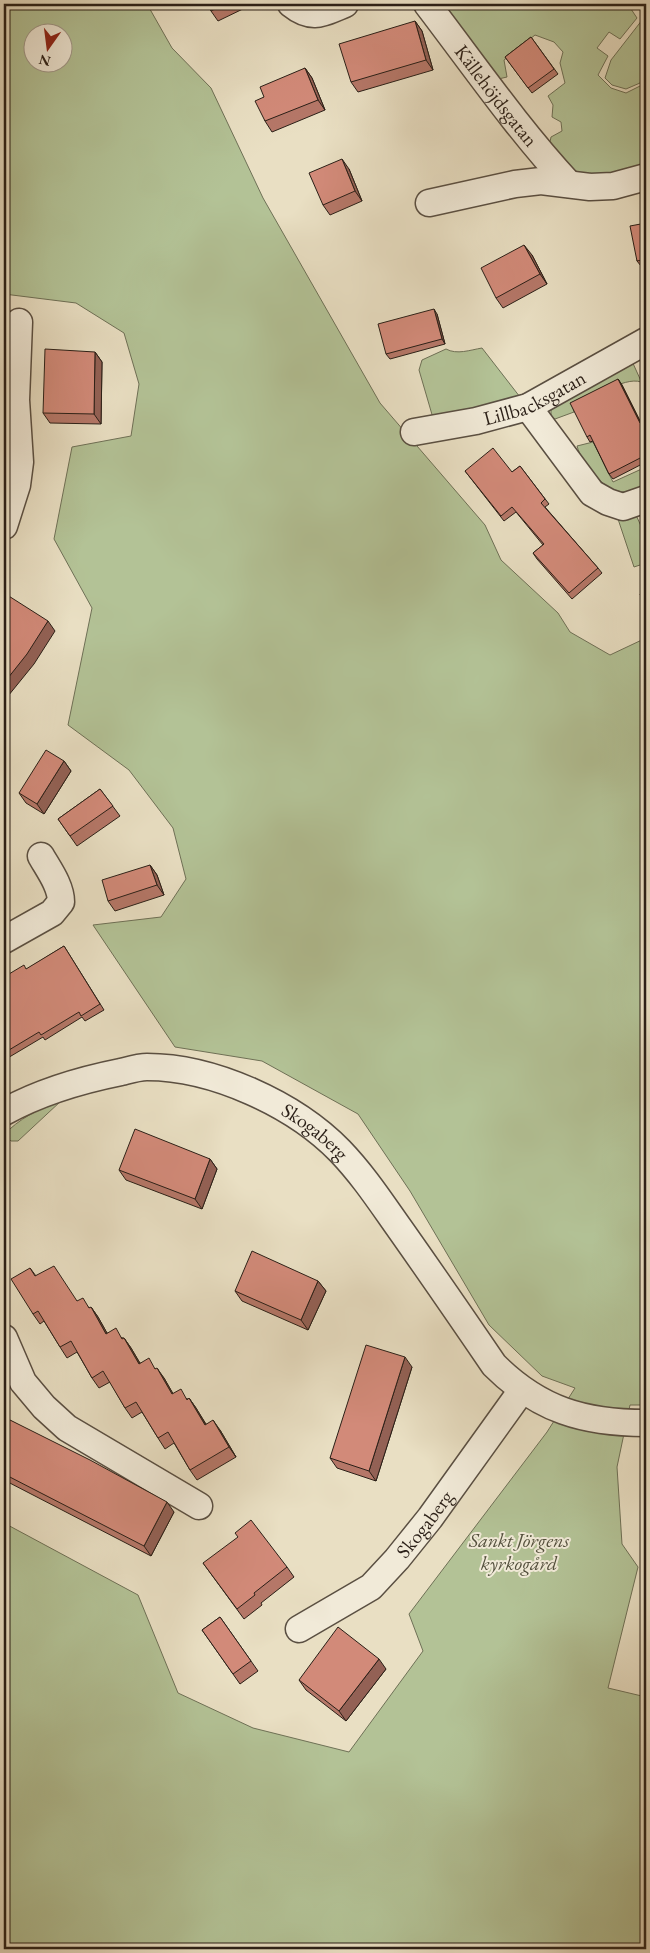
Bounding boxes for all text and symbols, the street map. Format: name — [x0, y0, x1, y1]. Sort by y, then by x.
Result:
north arrow — [22, 22, 72, 72]
street label: Källehöjdsgatan — [449, 39, 544, 152]
text: N — [37, 50, 53, 71]
street label: Lillbacksgatan — [481, 364, 591, 431]
street label: Skogaberg — [277, 1097, 355, 1166]
street label: Skogaberg — [390, 1485, 459, 1563]
park label: Sankt Jörgens kyrkogård — [468, 1527, 570, 1576]

